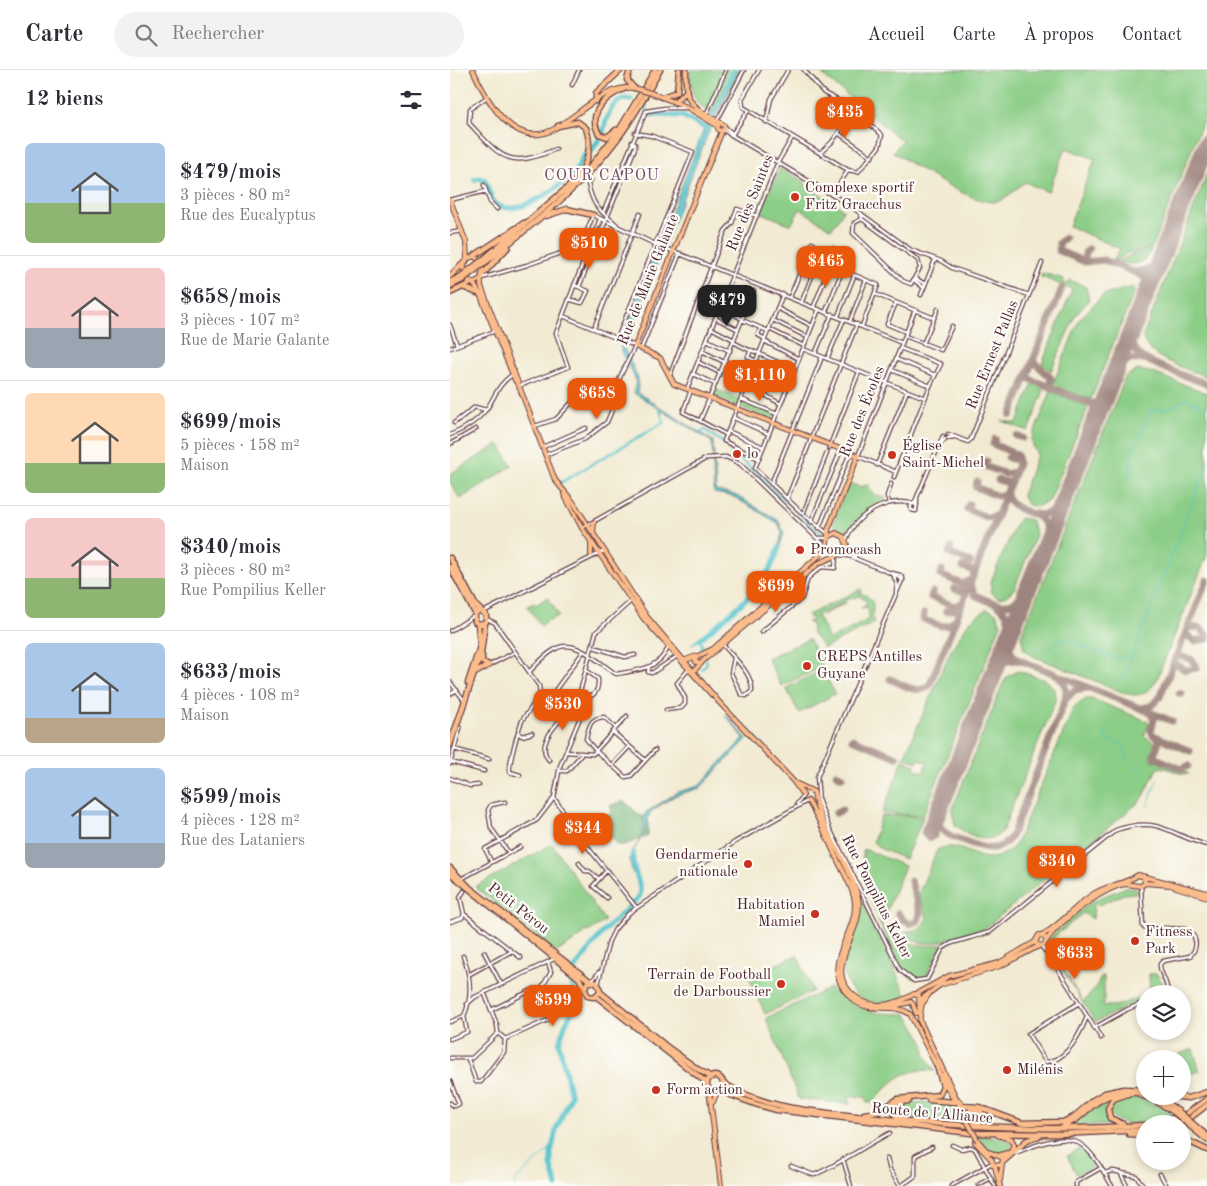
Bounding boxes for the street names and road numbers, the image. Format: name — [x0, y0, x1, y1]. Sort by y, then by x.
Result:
street label: Rue des Saintes — [725, 153, 777, 253]
street label: Rue de Marie Galante — [616, 212, 682, 348]
street label: Rue Ernest Pallas — [964, 298, 1022, 412]
street label: Rue des Écoles — [835, 363, 888, 460]
street label: Rue Pompilius Keller — [838, 833, 914, 961]
street label: Petit Pérou — [485, 881, 551, 937]
street label: Route de l'Alliance — [871, 1101, 993, 1127]

